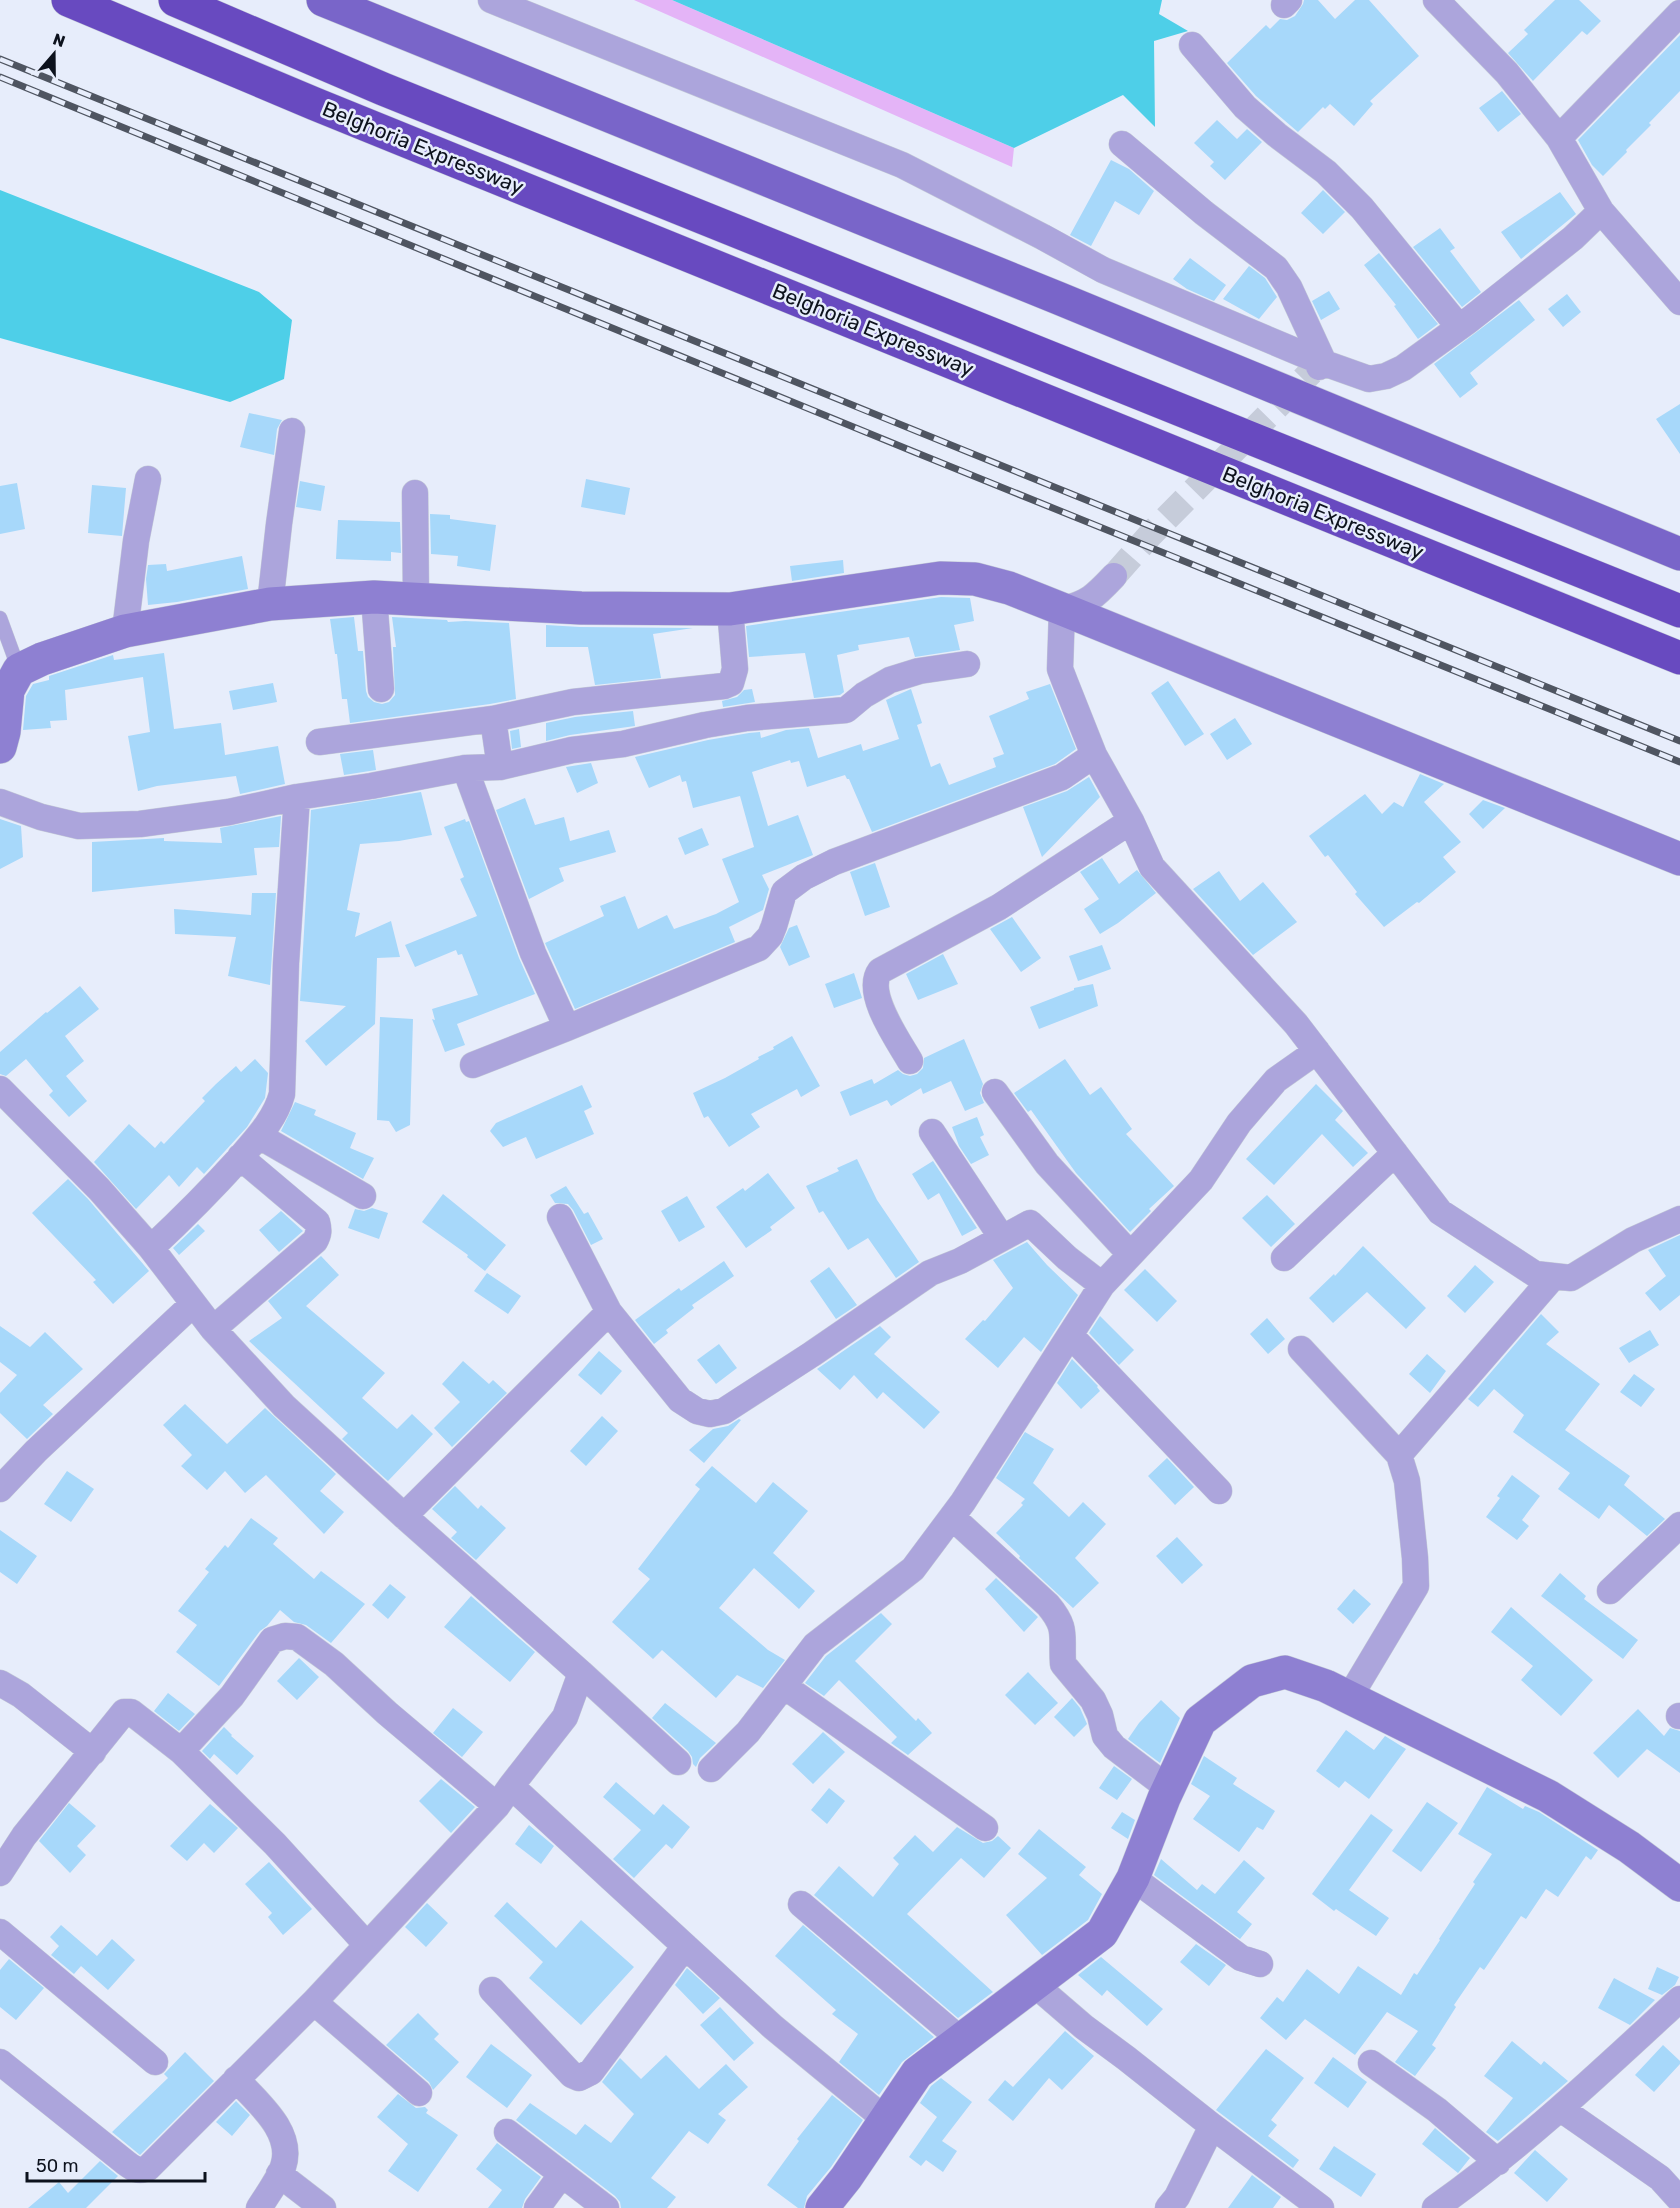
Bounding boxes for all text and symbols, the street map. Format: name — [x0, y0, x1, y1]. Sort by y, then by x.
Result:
north arrow — [24, 24, 84, 84]
text: N — [50, 29, 68, 51]
street label: Belghoria Expressway — [319, 96, 528, 200]
street label: Belghoria Expressway — [769, 278, 978, 382]
street label: Belghoria Expressway — [1219, 461, 1428, 565]
scale bar — [27, 2145, 206, 2183]
text: 50 m — [36, 2155, 79, 2177]

